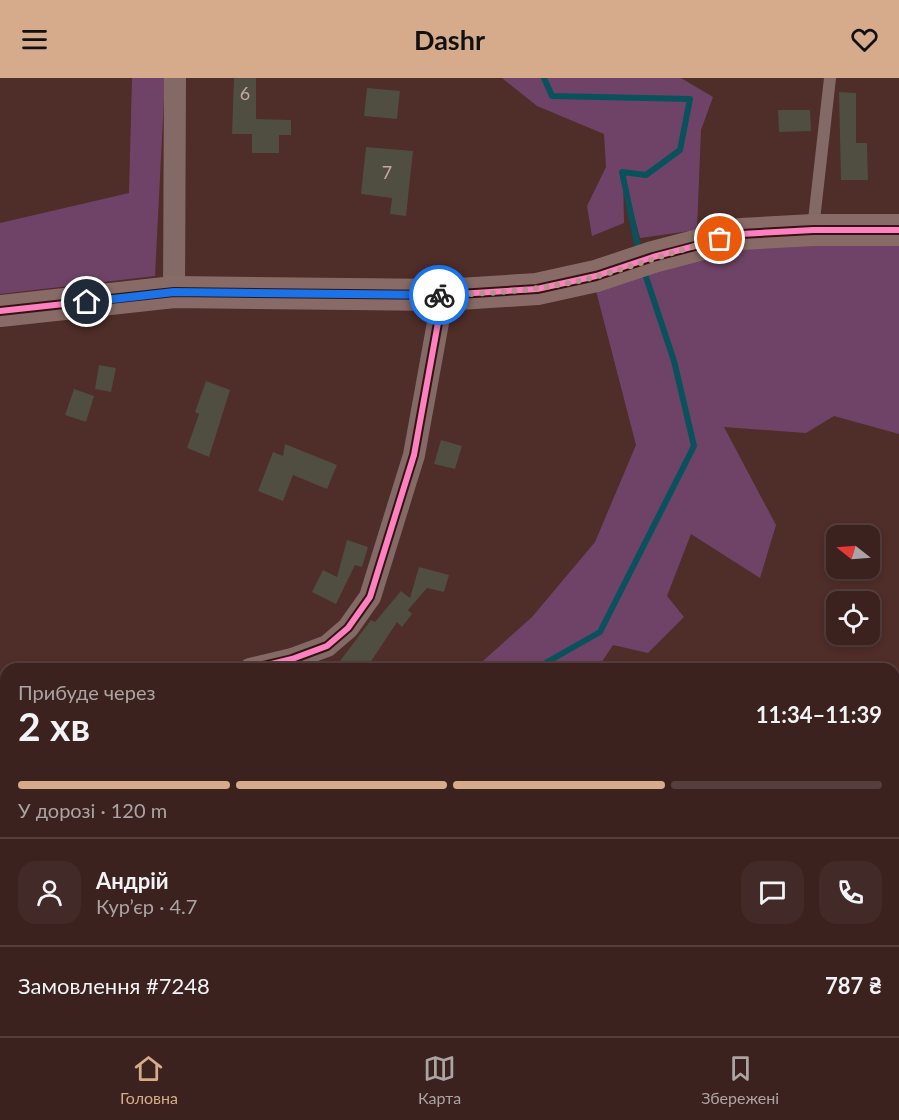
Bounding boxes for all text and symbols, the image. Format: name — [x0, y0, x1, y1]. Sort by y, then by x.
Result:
icon: menu — [18, 23, 51, 56]
text: Dashr — [414, 23, 485, 56]
icon: heart — [848, 23, 881, 56]
house number: 6 — [240, 82, 250, 104]
house number: 7 — [382, 161, 392, 183]
pin — [694, 213, 745, 264]
icon: bag — [703, 222, 736, 255]
courier — [409, 265, 469, 325]
pin — [61, 276, 112, 327]
icon: bike — [423, 279, 456, 312]
icon: home — [70, 285, 103, 318]
north arrow — [826, 525, 880, 579]
map controls — [826, 525, 880, 645]
button: locate — [826, 591, 880, 645]
text: Прибуде через — [18, 680, 155, 704]
text: 11:34–11:39 — [756, 701, 882, 728]
text: 2 хв — [18, 703, 90, 749]
text: У дорозі · 120 m — [18, 798, 167, 822]
button: person — [18, 861, 81, 924]
button: chat — [741, 861, 804, 924]
button: phone — [819, 861, 882, 924]
text: Андрій — [96, 867, 169, 894]
text: Кур’єр · 4.7 — [96, 894, 197, 918]
text: Замовлення #7248 — [18, 972, 210, 999]
text: 787 ₴ — [825, 972, 882, 999]
tab: Головна — [120, 1052, 178, 1107]
tab: Карта — [418, 1052, 461, 1107]
tab: Збережені — [701, 1052, 779, 1107]

